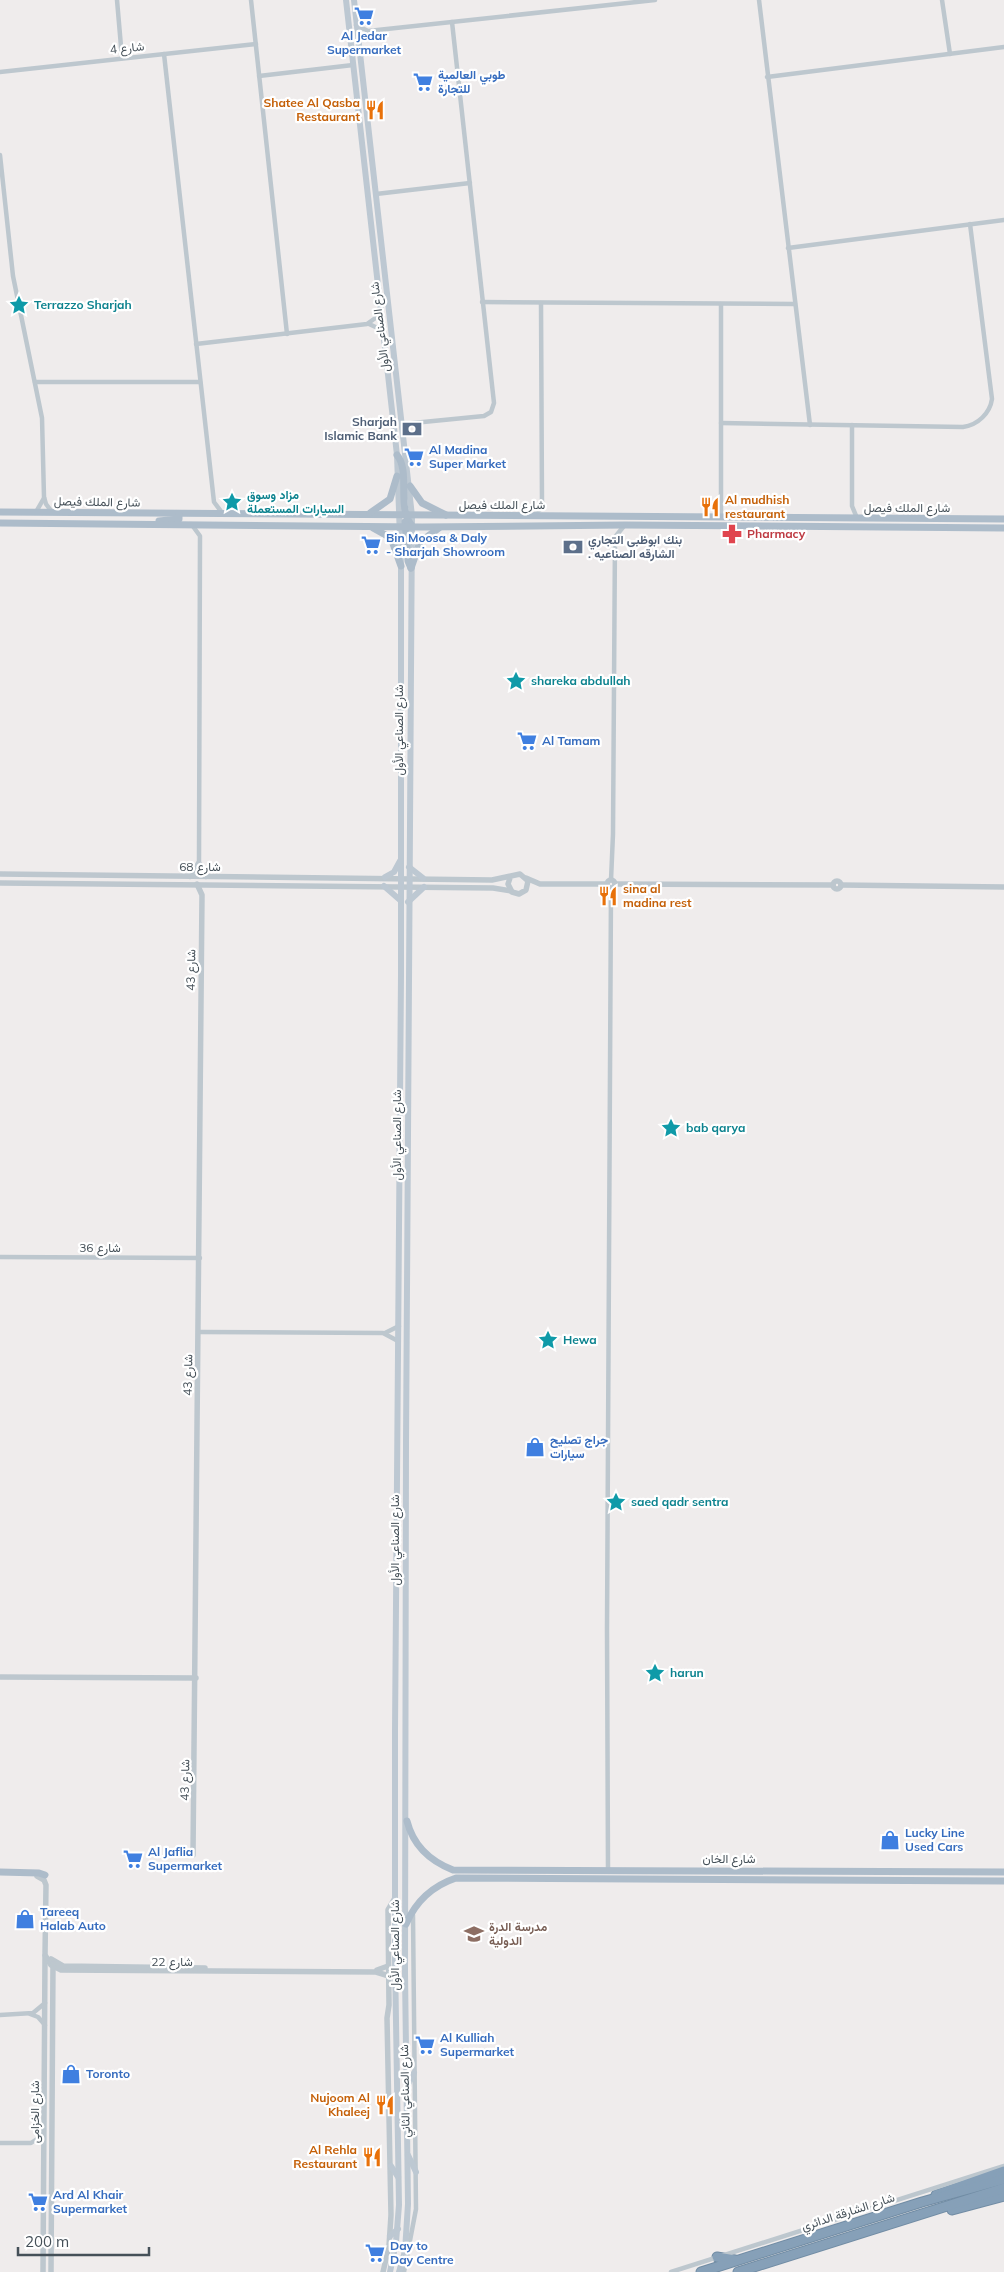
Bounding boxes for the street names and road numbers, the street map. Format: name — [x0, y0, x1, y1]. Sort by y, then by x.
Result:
street label: شارع 4 — [109, 38, 145, 59]
street label: شارع الصناعي الأول — [367, 281, 395, 373]
street label: شارع الملك فيصل — [54, 493, 140, 512]
street label: شارع الملك فيصل — [459, 497, 545, 514]
street label: شارع الملك فيصل — [864, 500, 950, 517]
street label: شارع الصناعي الأول — [391, 685, 409, 775]
street label: شارع 68 — [179, 859, 221, 876]
street label: شارع 43 — [183, 949, 200, 991]
street label: شارع الصناعي الأول — [389, 1090, 407, 1180]
street label: شارع 36 — [79, 1240, 121, 1257]
street label: شارع 43 — [180, 1354, 197, 1396]
street label: شارع الصناعي الأول — [387, 1495, 405, 1585]
street label: شارع 43 — [177, 1759, 194, 1801]
street label: شارع الخان — [703, 1851, 755, 1868]
street label: شارع الصناعي الأول — [387, 1900, 405, 1990]
street label: شارع 22 — [151, 1954, 193, 1971]
street label: شارع الصناعي الثاني — [396, 2044, 416, 2138]
street label: شارع الخزامى — [27, 2081, 44, 2143]
street label: شارع الشارقة الدائري — [799, 2189, 897, 2237]

